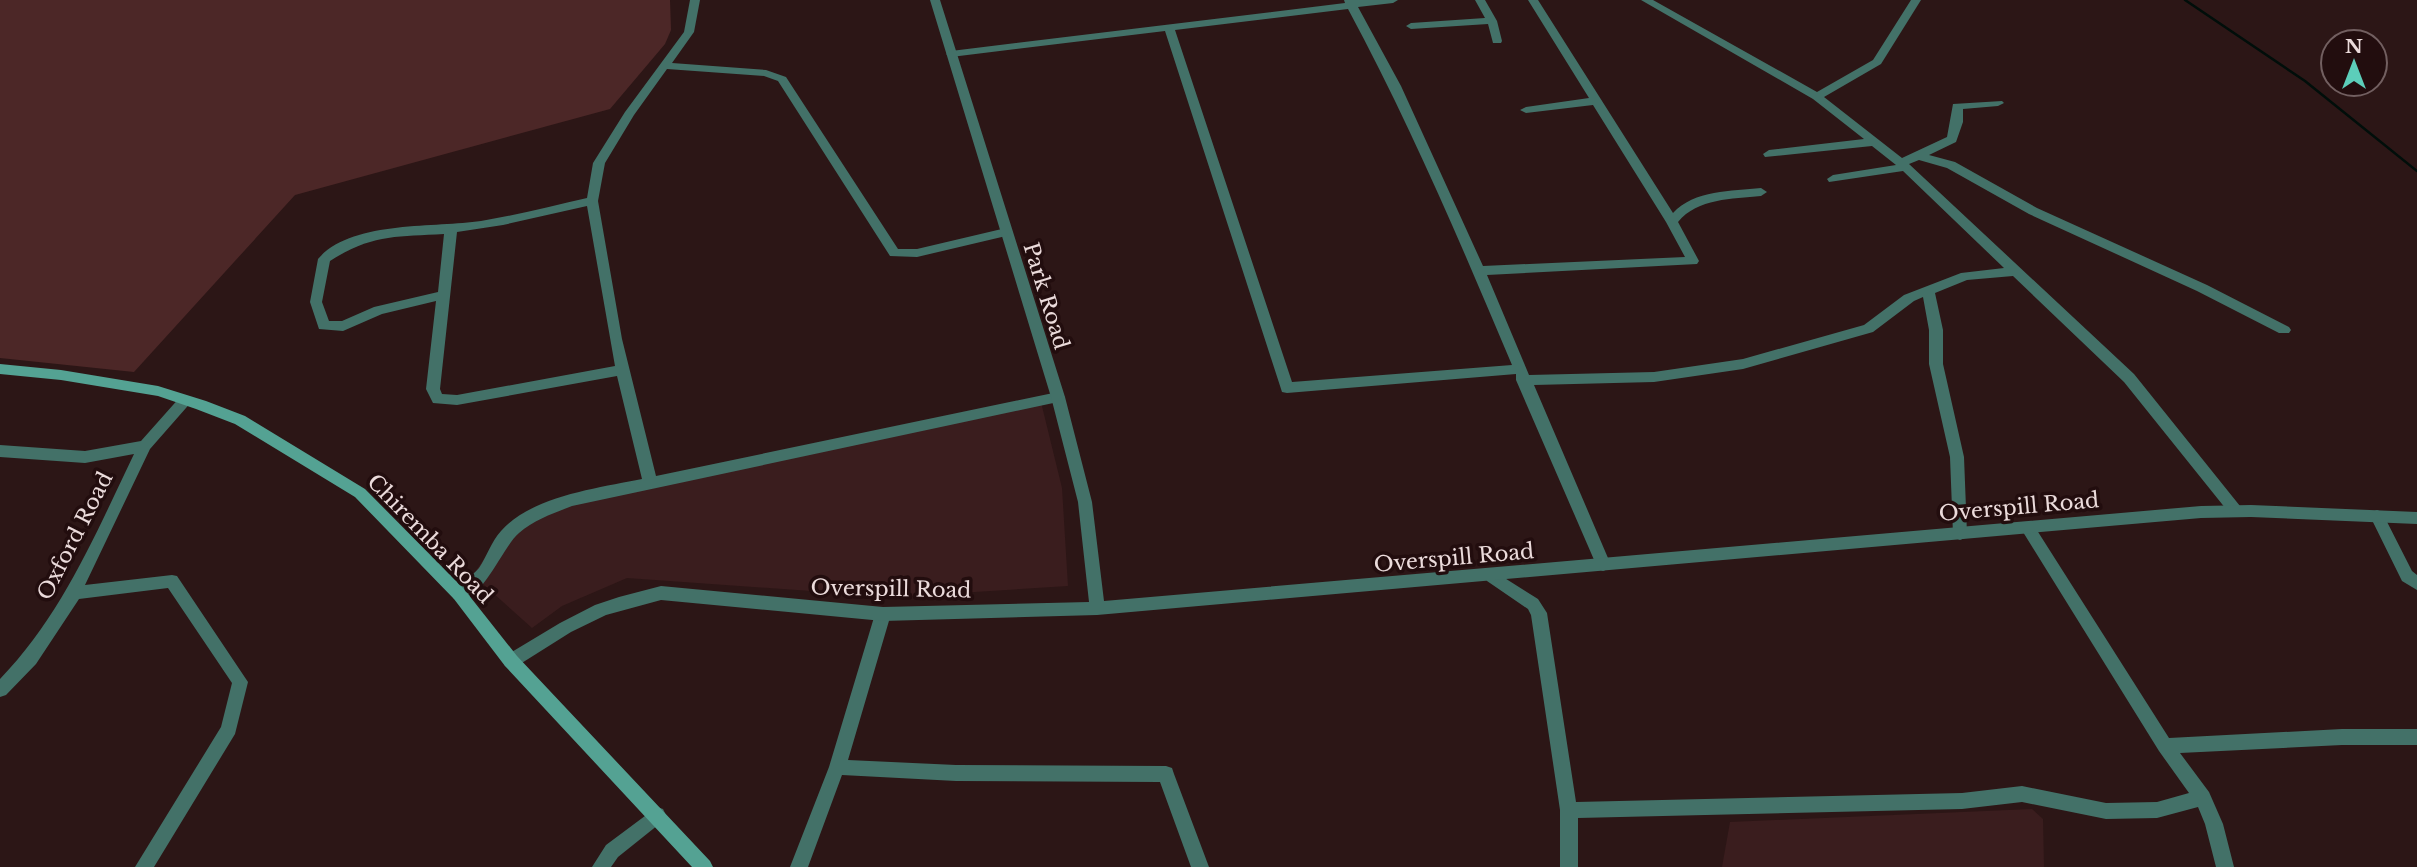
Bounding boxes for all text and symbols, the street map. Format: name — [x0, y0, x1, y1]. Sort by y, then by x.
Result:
north arrow — [2319, 28, 2389, 98]
text: N — [2345, 35, 2363, 58]
street label: Park Road — [1017, 239, 1075, 353]
street label: Oxford Road — [32, 468, 118, 604]
street label: Chiremba Road — [362, 469, 498, 609]
street label: Overspill Road — [1938, 487, 2100, 527]
street label: Overspill Road — [1373, 538, 1535, 578]
street label: Overspill Road — [810, 575, 972, 603]

